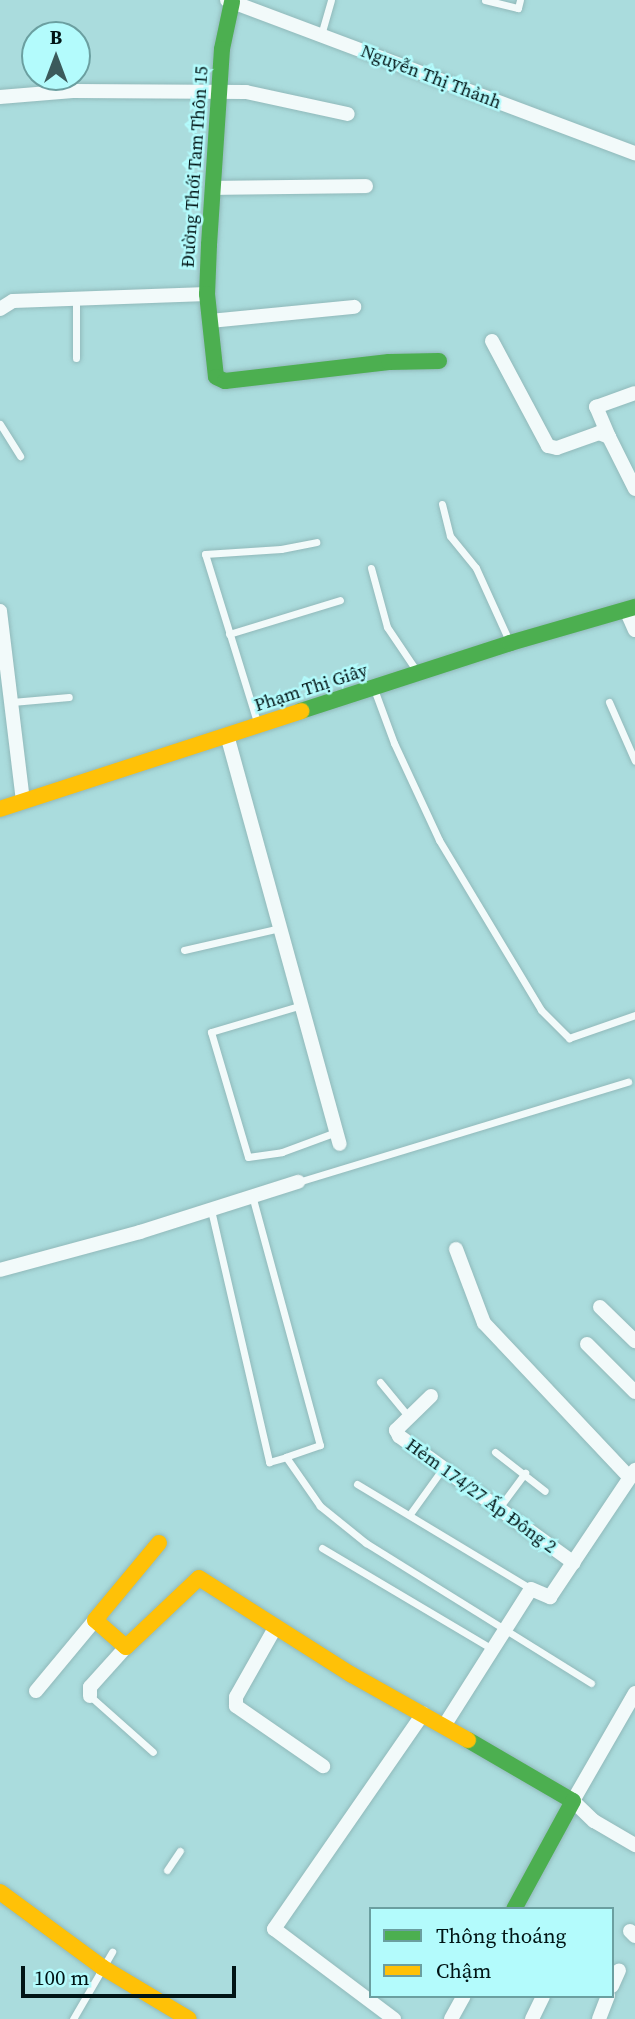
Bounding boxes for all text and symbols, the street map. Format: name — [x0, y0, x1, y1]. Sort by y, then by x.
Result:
north arrow — [21, 21, 91, 91]
text: B — [50, 24, 62, 50]
street label: Nguyễn Thị Thảnh — [357, 40, 505, 114]
street label: Đường Thới Tam Thôn 15 — [177, 65, 213, 269]
street label: Phạm Thị Giây — [252, 659, 370, 717]
street label: Hẻm 174/27 Ấp Đông 2 — [402, 1434, 560, 1558]
legend — [369, 1907, 614, 1998]
text: Thông thoáng — [436, 1921, 567, 1950]
scale bar — [24, 1952, 240, 1996]
text: Chậm — [436, 1956, 491, 1985]
text: 100 m — [34, 1963, 89, 1992]

